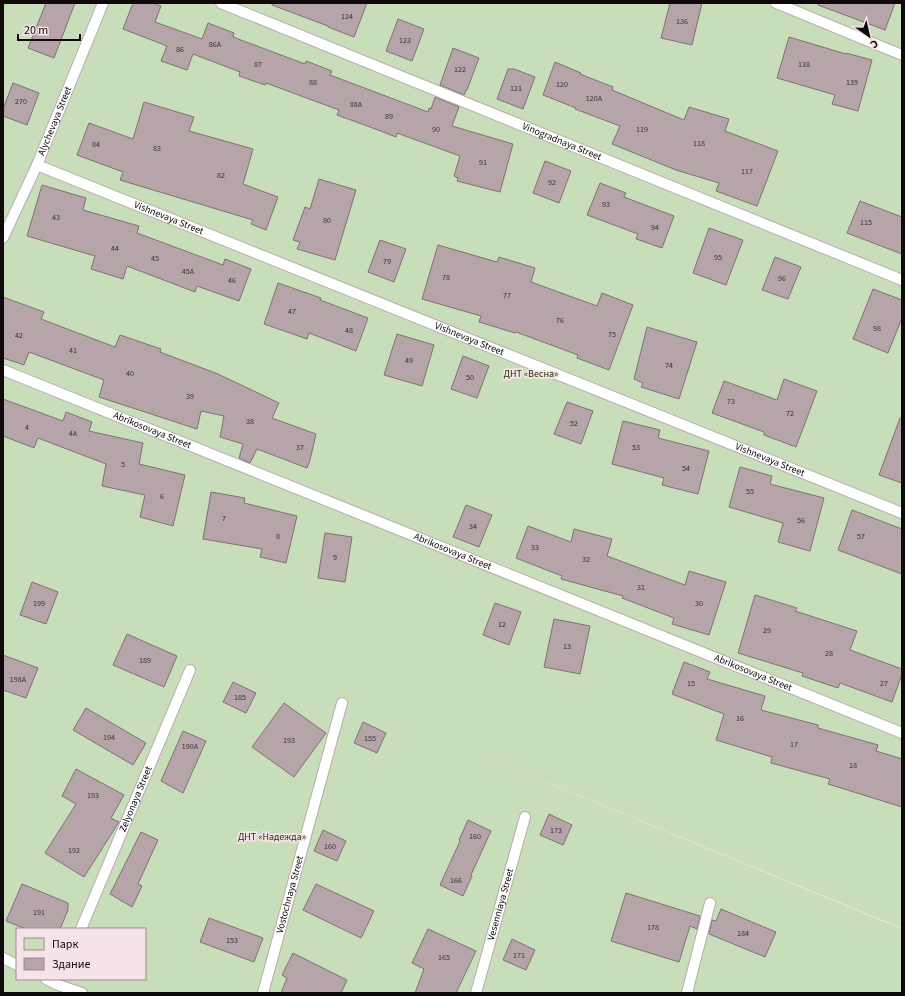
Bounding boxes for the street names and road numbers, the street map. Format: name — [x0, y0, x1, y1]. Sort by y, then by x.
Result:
street label: Alychevaya Street — [34, 84, 76, 158]
street label: Vinogradnaya Street — [520, 119, 604, 164]
street label: Vishnevaya Street — [132, 198, 206, 239]
street label: Vishnevaya Street — [432, 319, 507, 359]
street label: Abrikosovaya Street — [111, 408, 194, 453]
street label: Vishnevaya Street — [733, 440, 807, 480]
street label: Abrikosovaya Street — [412, 530, 494, 574]
street label: Abrikosovaya Street — [712, 651, 795, 695]
street label: Zelyonaya Street — [116, 764, 156, 834]
street label: Vostochnaya Street — [273, 853, 307, 935]
street label: Vesenniaya Street — [484, 866, 518, 942]

